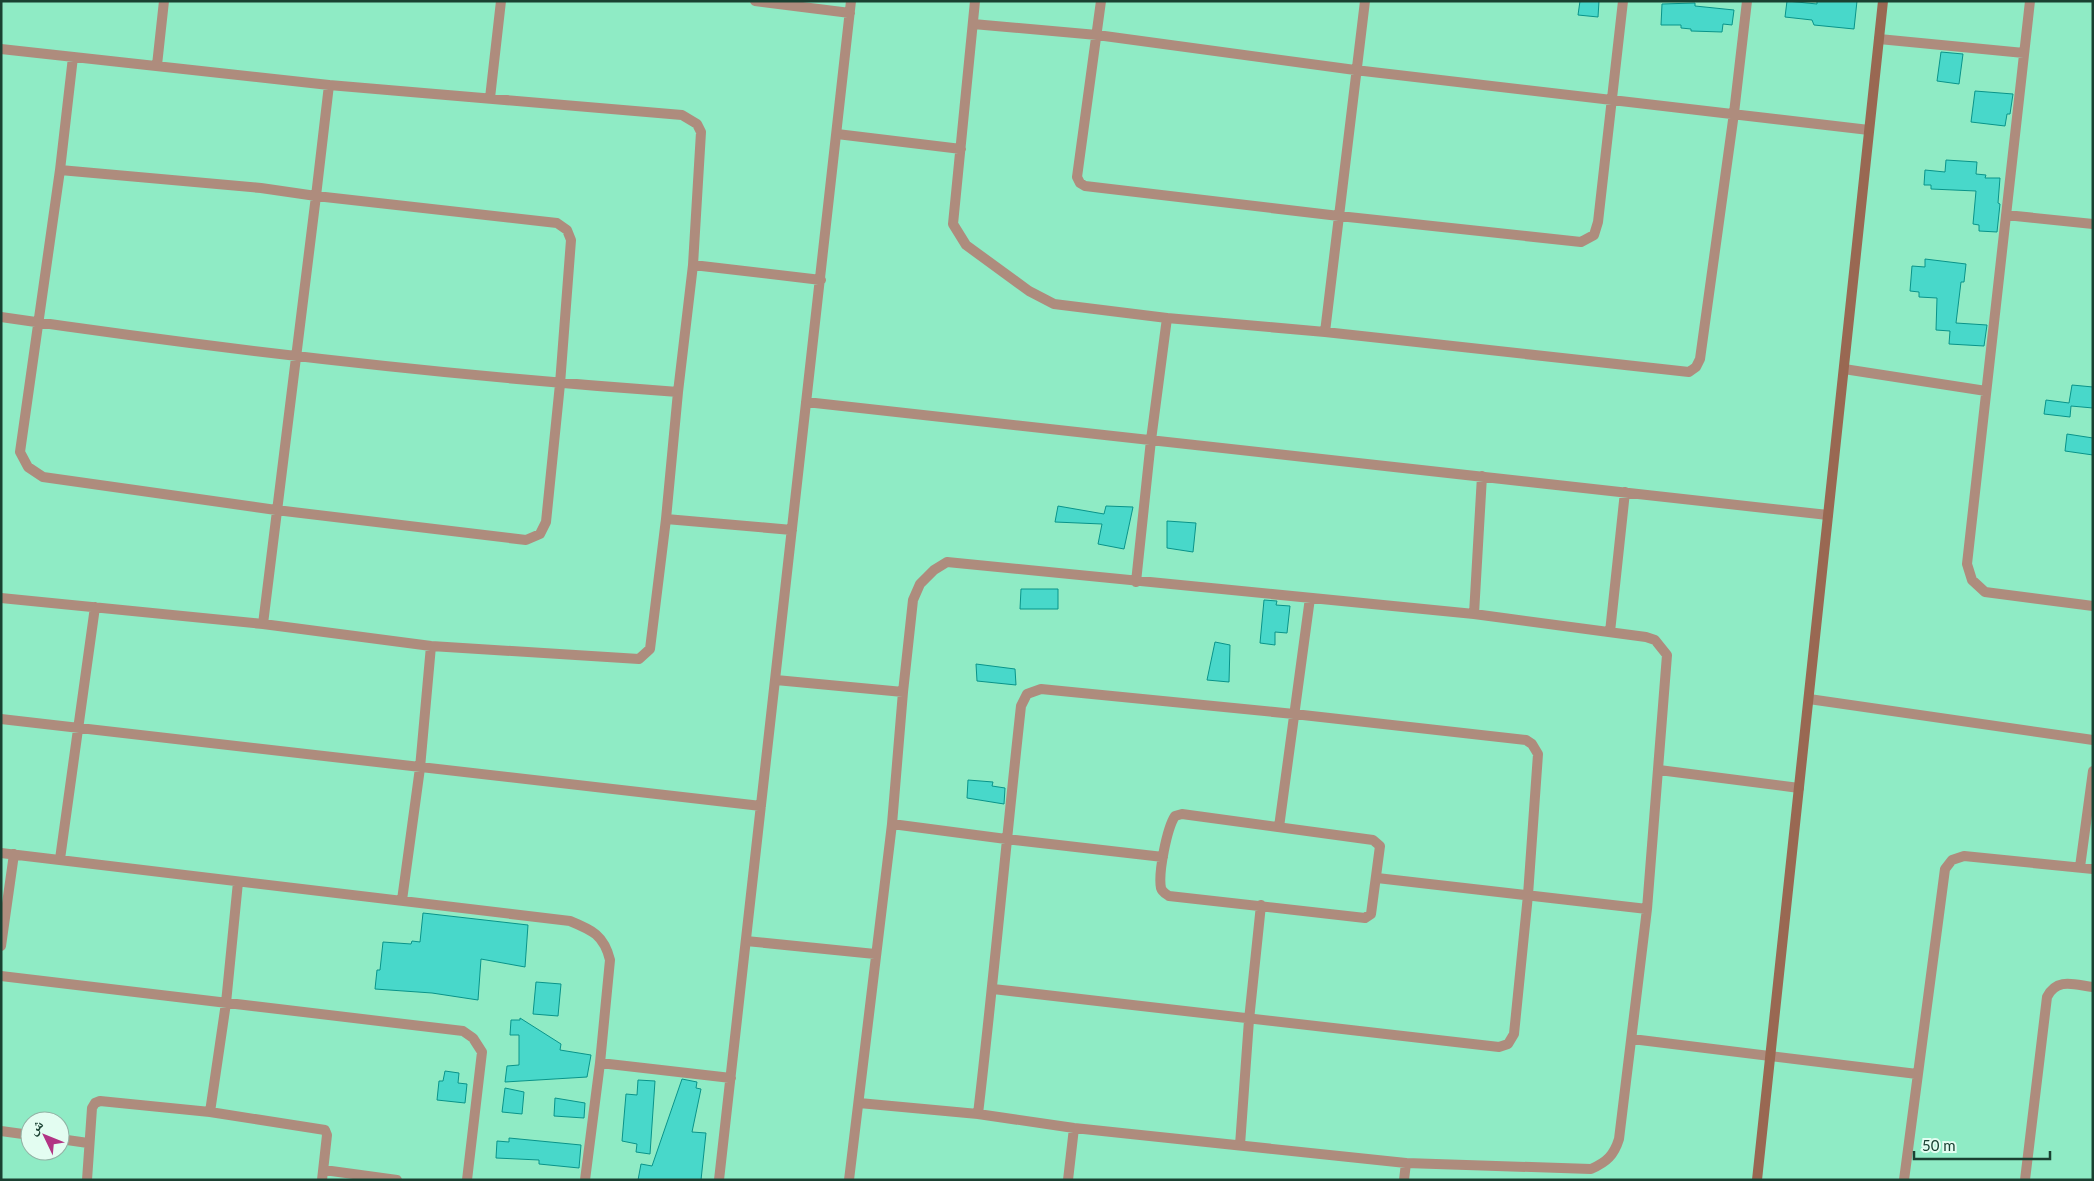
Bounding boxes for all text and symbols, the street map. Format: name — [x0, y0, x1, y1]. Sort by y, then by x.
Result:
north arrow — [20, 1111, 70, 1161]
text: ش — [24, 1115, 47, 1139]
scale bar — [1914, 1128, 2050, 1160]
text: 50 m — [1922, 1136, 1956, 1154]

